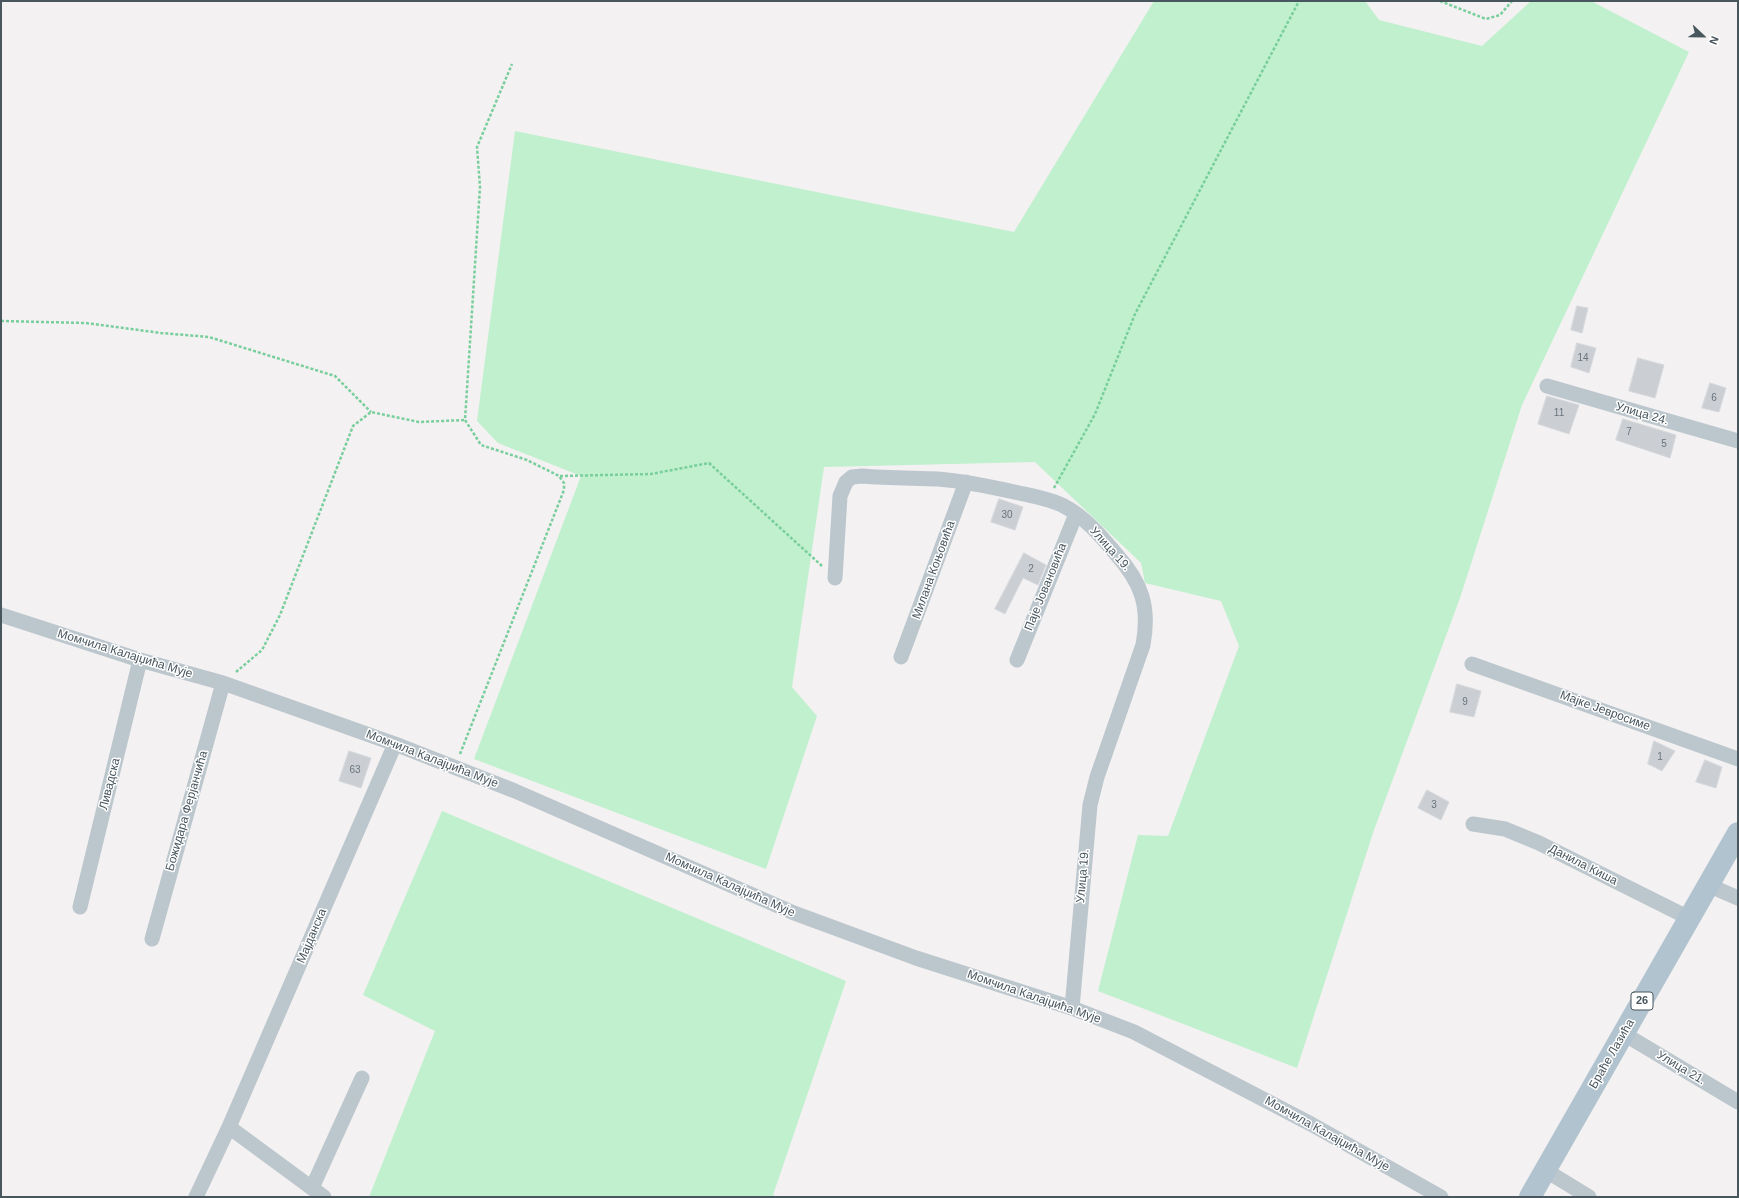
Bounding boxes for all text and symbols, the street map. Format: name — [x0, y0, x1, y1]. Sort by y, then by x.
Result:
north arrow — [1683, 16, 1723, 56]
text: N — [1707, 35, 1721, 46]
house number: 14 — [1577, 352, 1589, 364]
house number: 6 — [1711, 392, 1717, 404]
street label: Улица 24. — [1614, 400, 1670, 428]
house number: 11 — [1554, 407, 1564, 419]
house number: 7 — [1626, 426, 1632, 438]
house number: 5 — [1661, 438, 1667, 450]
house number: 30 — [1001, 509, 1013, 521]
street label: Милана Коњовића — [910, 519, 958, 621]
street label: Улица 19. — [1087, 524, 1133, 574]
street label: Паје Јовановића — [1022, 541, 1070, 633]
house number: 2 — [1028, 563, 1034, 575]
street label: Момчила Калајџића Мује — [56, 627, 194, 681]
street label: Мајке Јевросиме — [1558, 688, 1652, 734]
house number: 9 — [1462, 696, 1468, 708]
street label: Момчила Калајџића Мује — [364, 727, 500, 791]
street label: Божидара Ферјанчића — [163, 749, 211, 873]
house number: 1 — [1657, 751, 1663, 763]
street label: Ливадска — [97, 757, 123, 811]
house number: 63 — [349, 764, 361, 776]
house number: 3 — [1431, 799, 1437, 811]
street label: Данила Киша — [1546, 842, 1620, 888]
street label: Улица 19. — [1073, 848, 1093, 904]
street label: Момчила Калајџића Мује — [663, 850, 797, 920]
street label: Мајданска — [294, 907, 330, 965]
street label: Момчила Калајџића Мује — [965, 967, 1103, 1027]
road number: 26 — [1631, 992, 1653, 1010]
street label: Браће Лазића — [1586, 1017, 1638, 1091]
street label: Улица 21. — [1654, 1048, 1708, 1088]
street label: Момчила Калајџића Мује — [1262, 1094, 1392, 1174]

